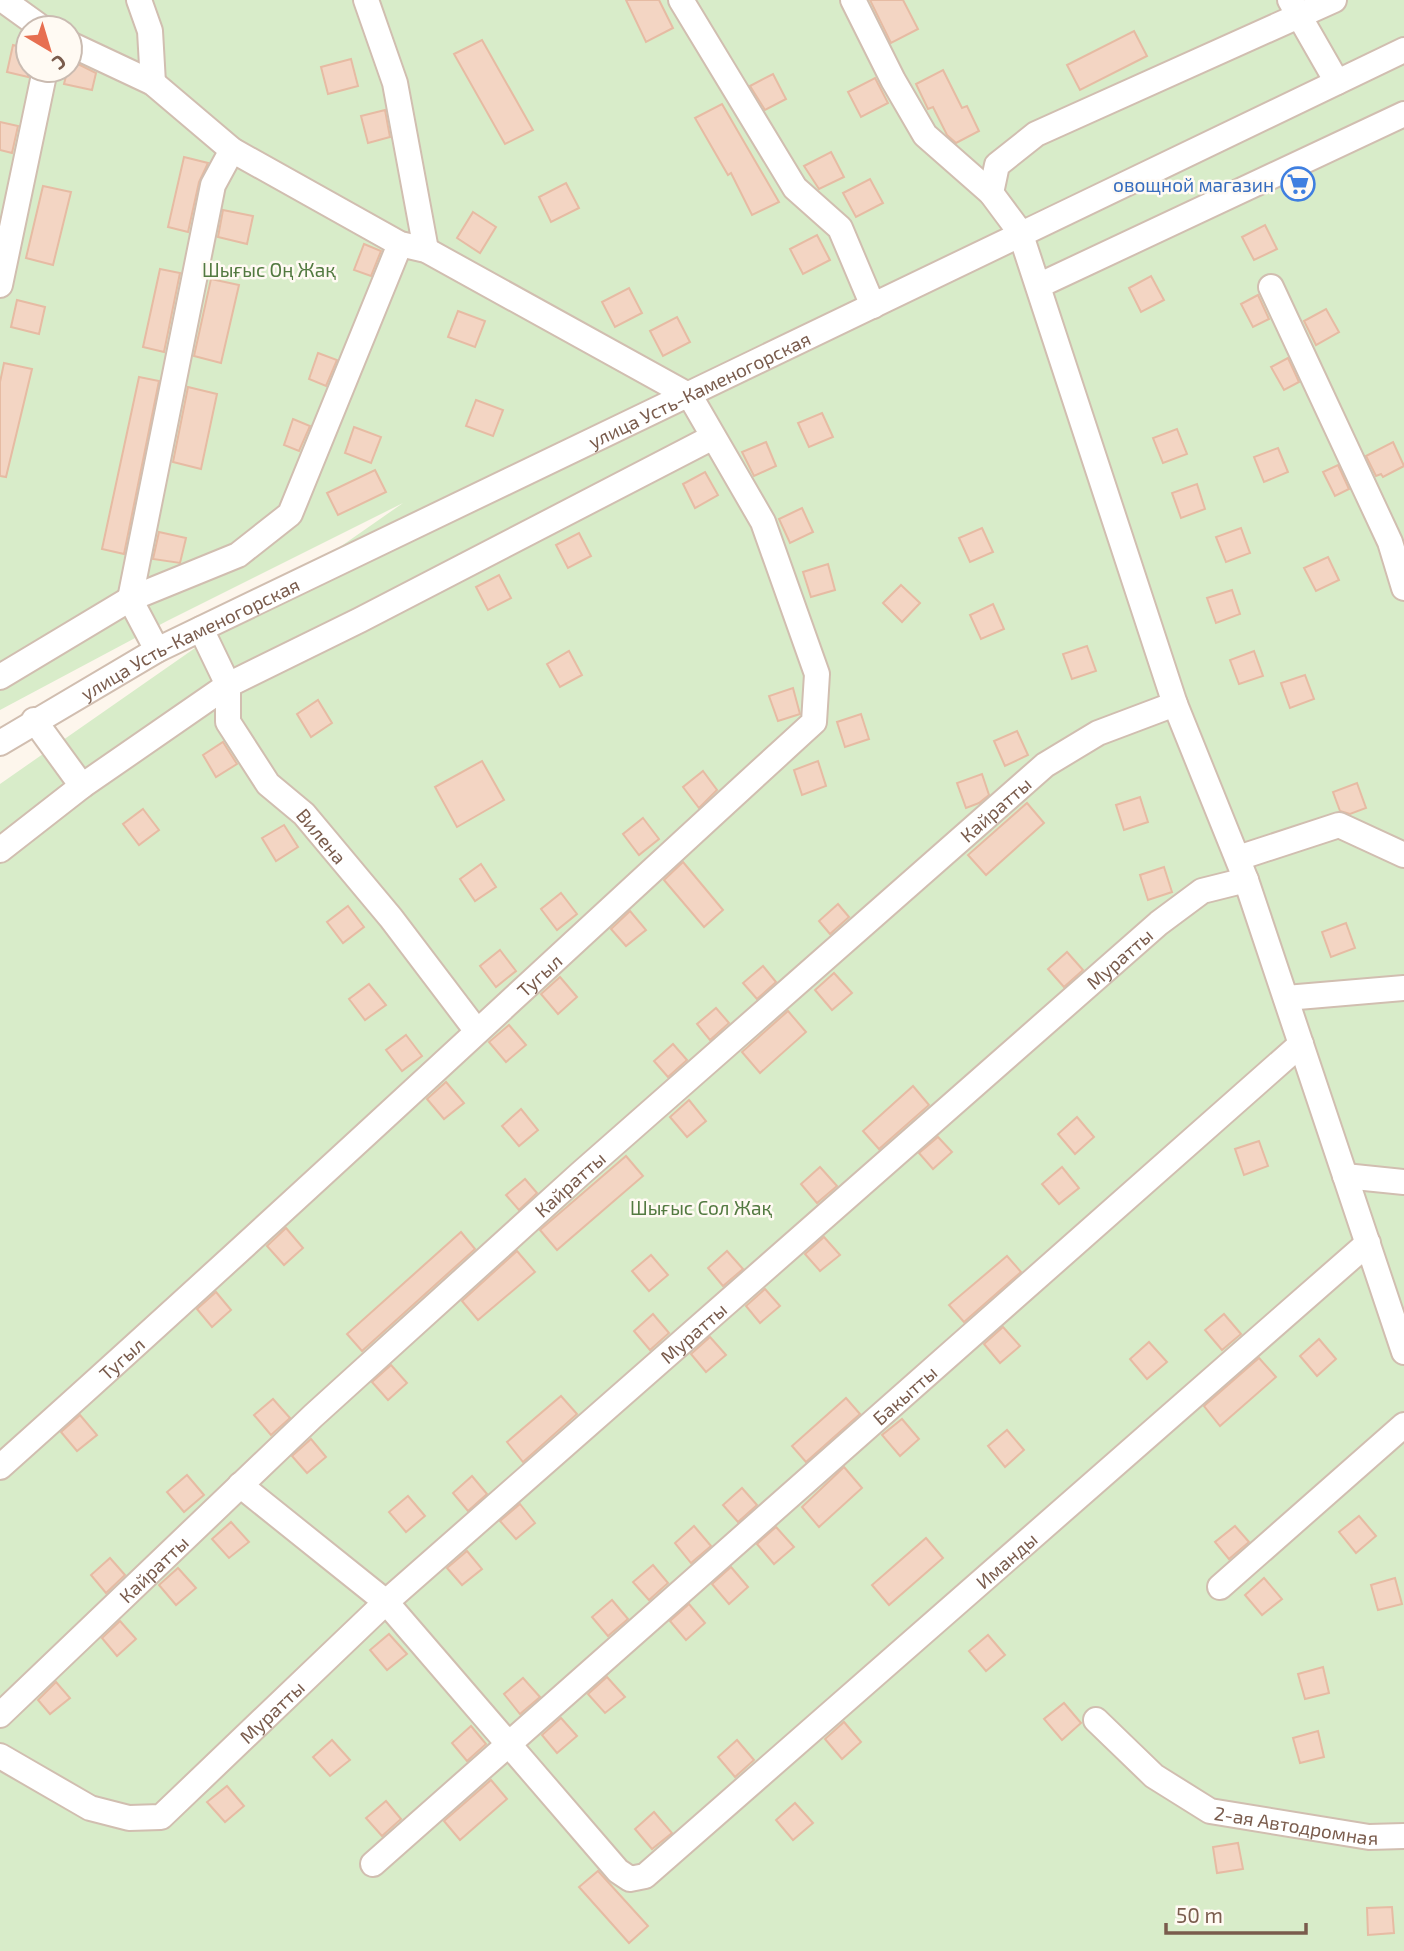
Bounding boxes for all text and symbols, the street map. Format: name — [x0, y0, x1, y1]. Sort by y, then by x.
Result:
north arrow — [14, 14, 84, 84]
text: С — [48, 50, 71, 75]
supermarket icon: овощной магазин — [1279, 165, 1317, 203]
place label: овощной магазин — [1113, 173, 1274, 196]
park label: Шығыс Оң Жақ — [202, 258, 336, 281]
street label: улица Усть-Каменогорская — [584, 326, 814, 453]
street label: улица Усть-Каменогорская — [76, 572, 303, 705]
street label: Кайратты — [955, 772, 1035, 846]
street label: Вилена — [292, 803, 352, 868]
street label: Муратты — [1081, 923, 1157, 993]
street label: Тугыл — [512, 948, 566, 1001]
street label: Кайратты — [530, 1146, 610, 1221]
park label: Шығыс Сол Жақ — [630, 1196, 772, 1219]
street label: Муратты — [655, 1297, 731, 1368]
street label: Тугыл — [94, 1332, 149, 1384]
street label: Бакытты — [867, 1360, 941, 1429]
street label: Иманды — [971, 1527, 1041, 1593]
street label: Кайратты — [114, 1530, 193, 1607]
street label: Муратты — [234, 1675, 309, 1748]
street label: 2-ая Автодромная — [1213, 1800, 1378, 1849]
scale bar — [1166, 1892, 1306, 1936]
text: 50 m — [1176, 1902, 1223, 1927]

